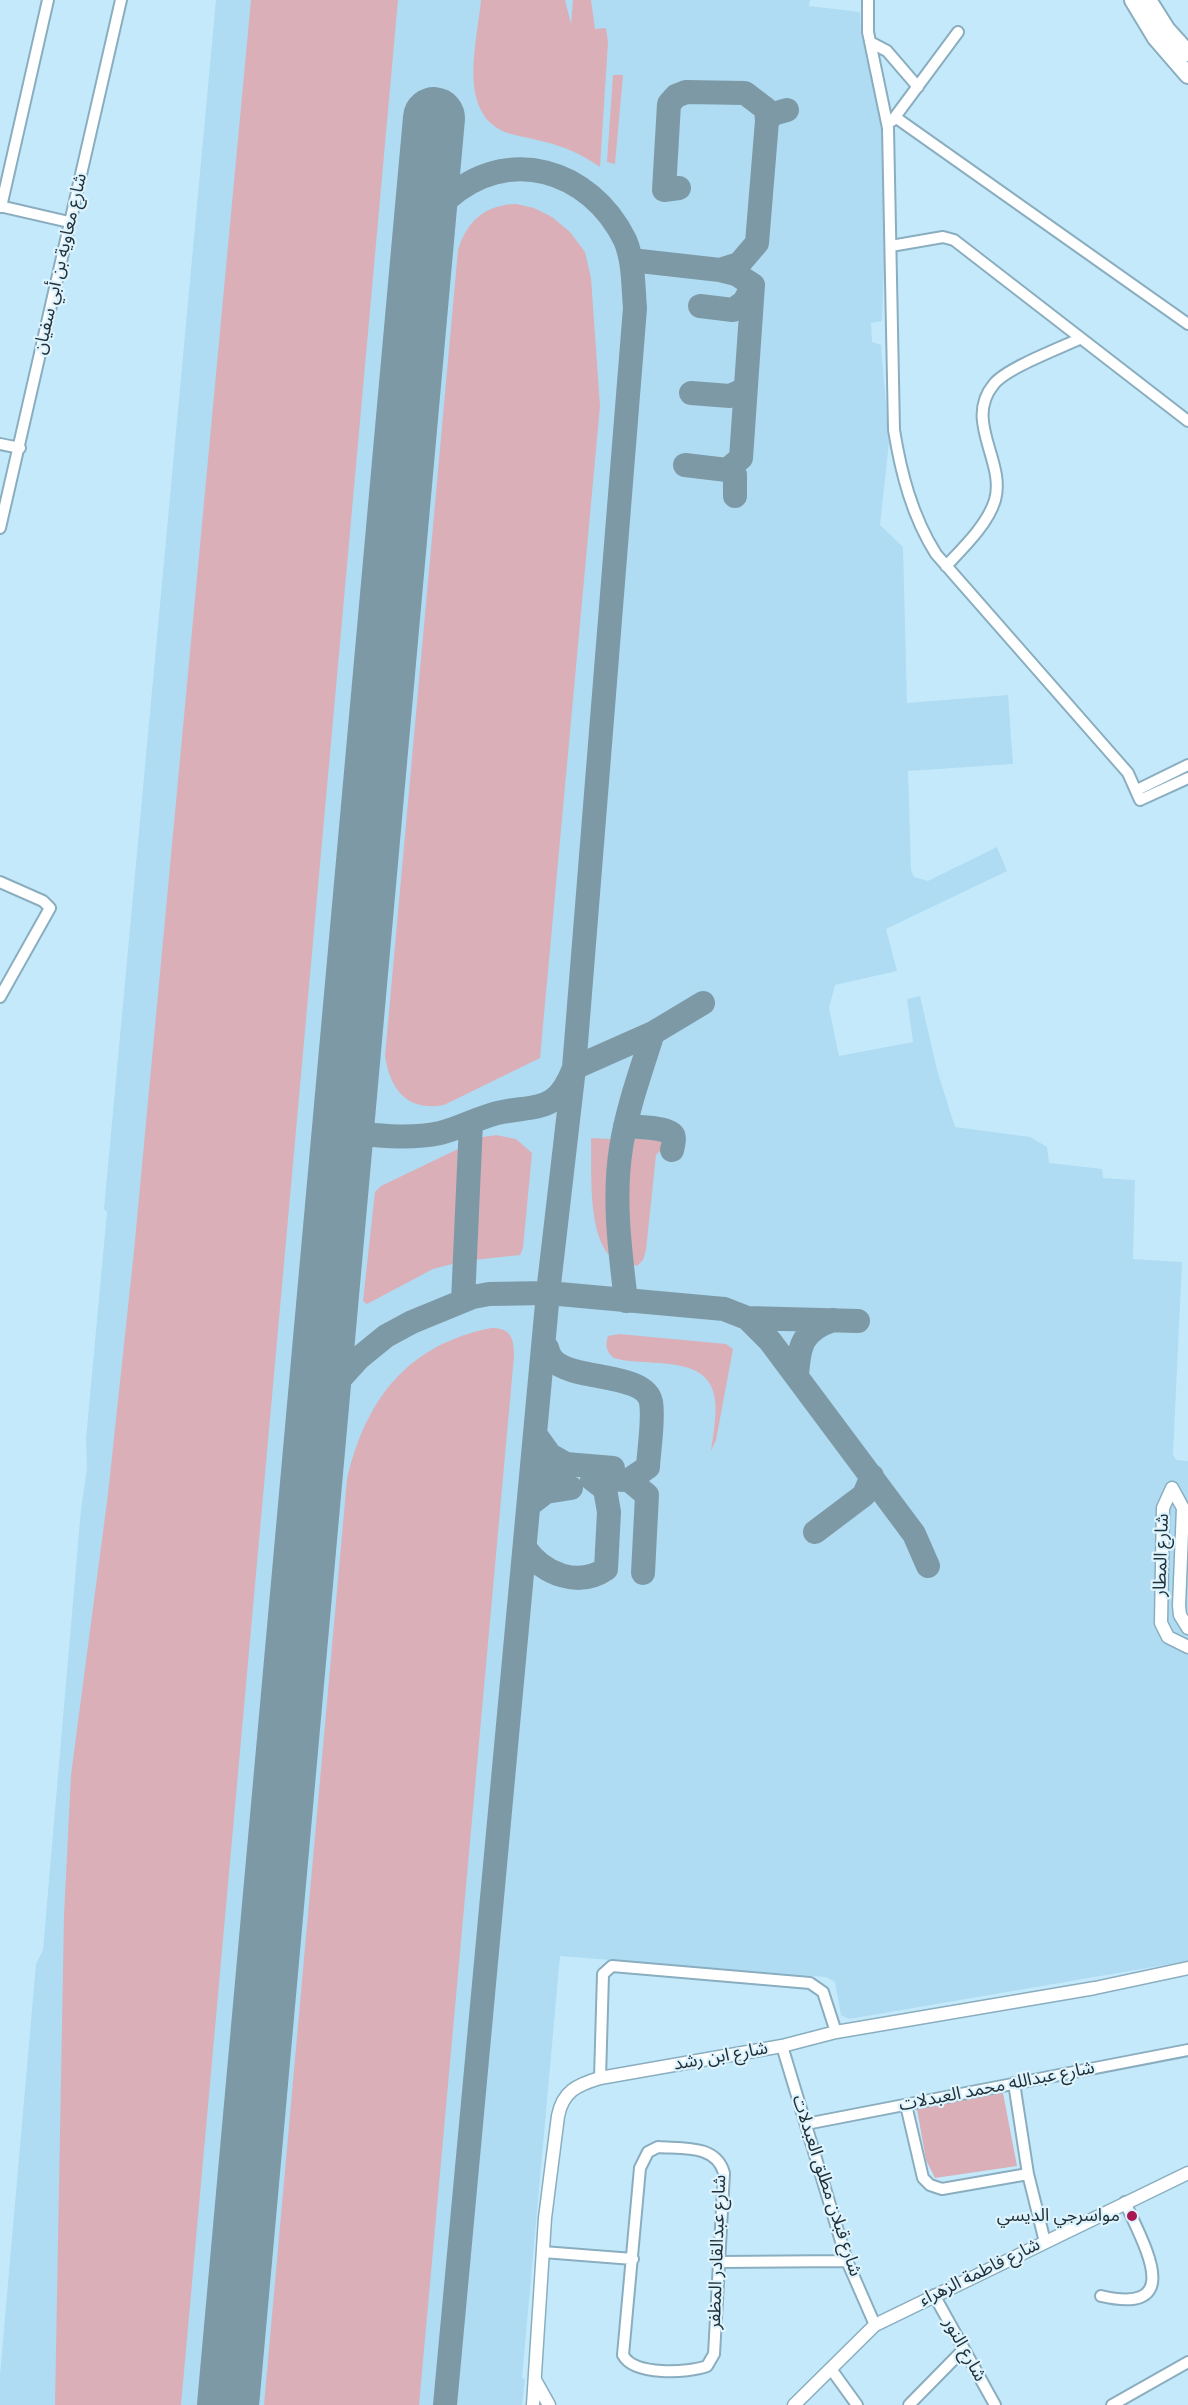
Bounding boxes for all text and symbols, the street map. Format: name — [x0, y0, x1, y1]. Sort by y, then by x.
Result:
street label: شارع معاوية بن أبي سفيان — [30, 171, 92, 357]
street label: شارع المطار — [1150, 1513, 1174, 1597]
street label: شارع ابن رشد — [672, 2038, 770, 2076]
street label: شارع عبدالله محمد العبدلات — [897, 2057, 1097, 2117]
street label: شارع قبلان مطلق العبدلات — [786, 2093, 866, 2279]
street label: شارع عبدالقادر المظفر — [705, 2174, 731, 2330]
place label: مواسرجي الديسي — [997, 2205, 1120, 2227]
marker: مواسرجي الديسي — [1125, 2209, 1139, 2223]
street label: شارع فاطمة الزهراء — [916, 2234, 1044, 2312]
street label: شارع النور — [938, 2314, 990, 2386]

